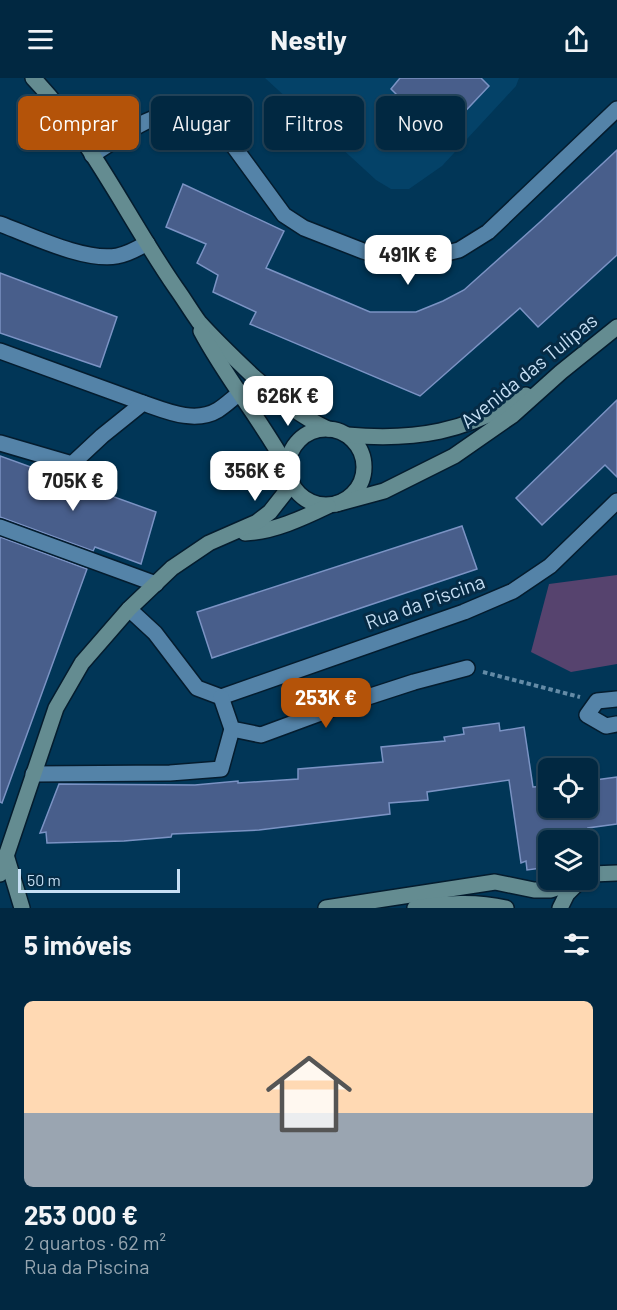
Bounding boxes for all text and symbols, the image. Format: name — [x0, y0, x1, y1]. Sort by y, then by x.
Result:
icon: menu — [24, 23, 57, 56]
text: Nestly — [270, 23, 347, 55]
icon: share — [560, 23, 593, 56]
chip: Comprar — [18, 96, 139, 150]
chip: Alugar — [151, 96, 252, 150]
chip: Filtros — [264, 96, 364, 150]
chip: Novo — [376, 96, 465, 150]
pin: 491K € — [359, 235, 457, 286]
text: 491K € — [379, 242, 437, 266]
street label: Avenida das Tulipas — [455, 308, 602, 433]
pin: 626K € — [239, 376, 337, 427]
text: 626K € — [257, 383, 319, 407]
pin: 356K € — [206, 451, 304, 502]
text: 356K € — [224, 458, 286, 482]
pin: 705K € — [24, 461, 122, 512]
text: 705K € — [42, 468, 104, 492]
street label: Rua da Piscina — [362, 568, 488, 634]
pin: 253K € — [277, 678, 375, 729]
text: 253K € — [295, 685, 357, 709]
map controls — [538, 758, 598, 890]
button: locate — [538, 758, 598, 818]
button: layers — [538, 830, 598, 890]
scale bar — [18, 866, 180, 894]
text: 50 m — [27, 870, 61, 889]
icon: filters — [560, 928, 593, 961]
text: 5 imóveis — [24, 929, 132, 960]
icon: home — [255, 1040, 363, 1148]
text: 253 000 € — [24, 1199, 138, 1230]
text: 2 quartos · 62 m² — [24, 1230, 166, 1254]
text: Rua da Piscina — [24, 1254, 149, 1278]

